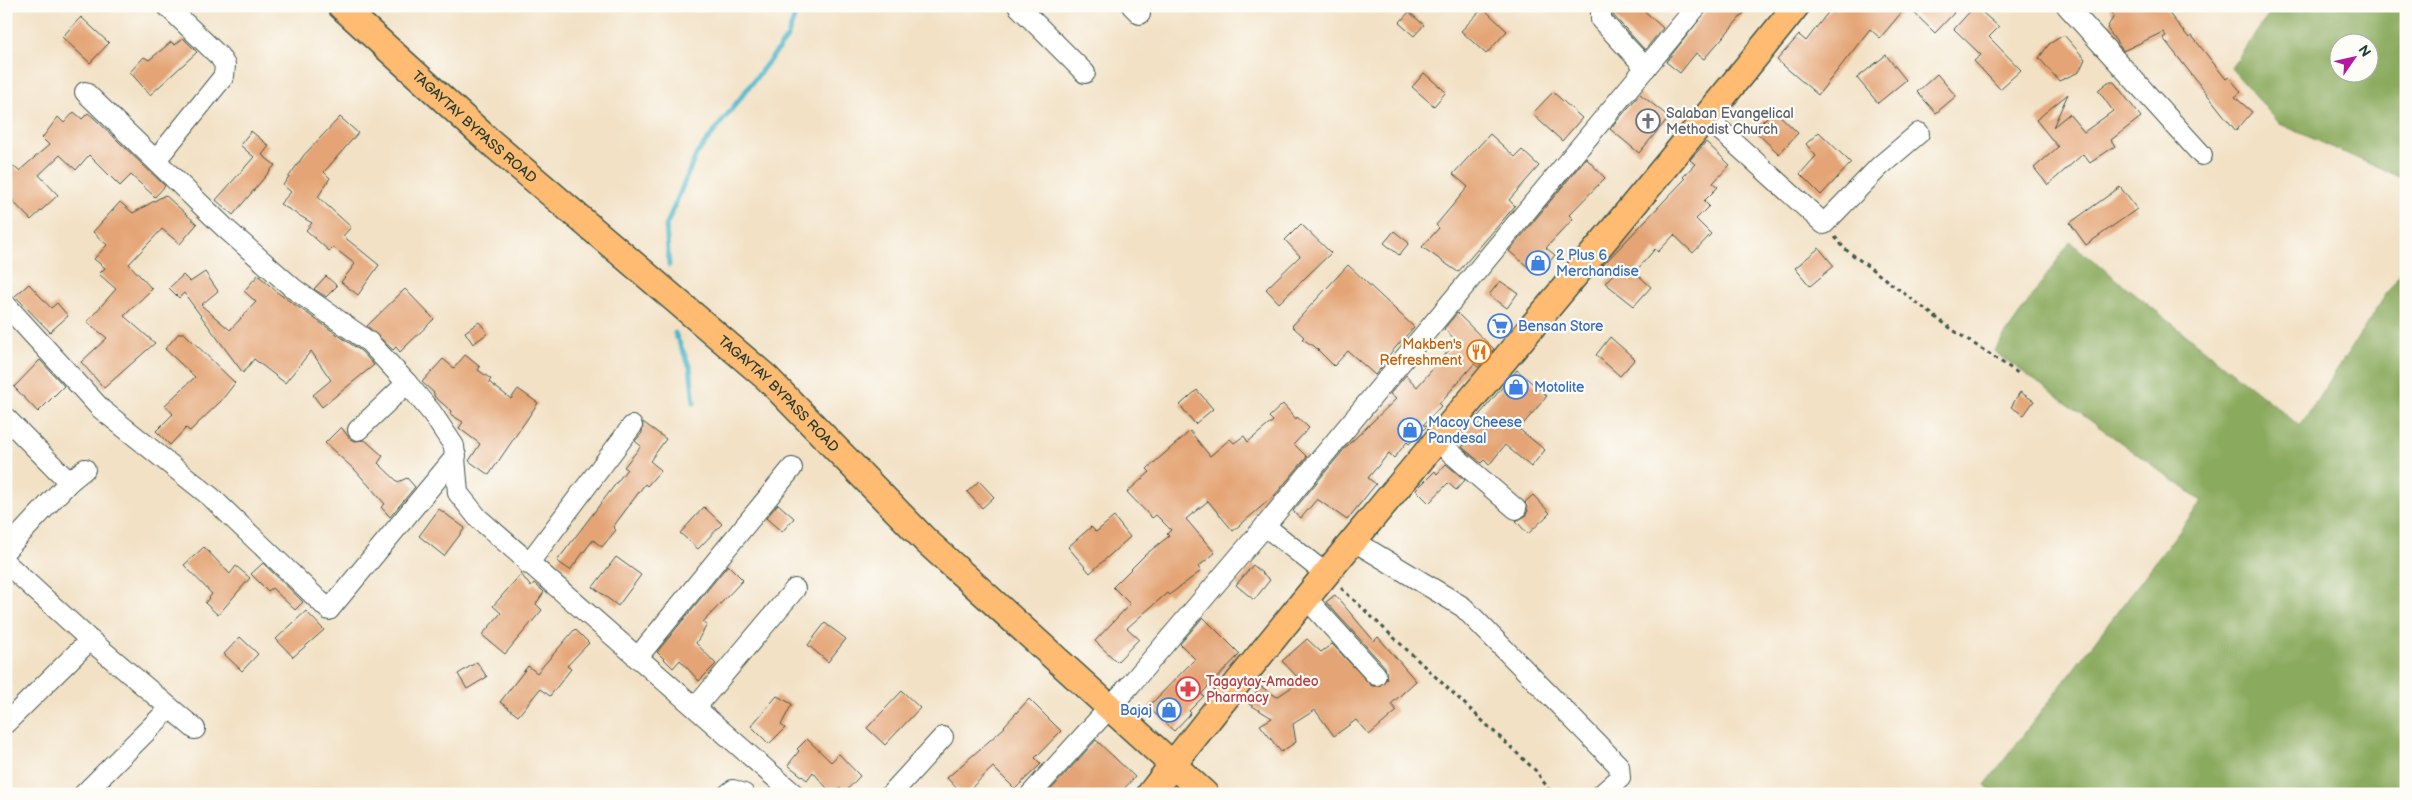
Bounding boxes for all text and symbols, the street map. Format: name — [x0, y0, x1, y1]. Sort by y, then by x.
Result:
north arrow — [2330, 32, 2380, 82]
text: N — [2354, 42, 2374, 60]
street label: TAGAYTAY BYPASS ROAD — [409, 67, 540, 187]
place label: Salaban Evangelical Methodist Church — [1666, 105, 1794, 138]
church icon: Salaban Evangelical Methodist Church — [1635, 108, 1661, 134]
place label: 2 Plus 6 Merchandise — [1556, 247, 1639, 280]
shop icon: 2 Plus 6 Merchandise — [1525, 250, 1551, 276]
supermarket icon: Bensan Store — [1487, 313, 1513, 339]
place label: Bensan Store — [1518, 318, 1603, 335]
street label: TAGAYTAY BYPASS ROAD — [715, 332, 842, 456]
place label: Makben's Refreshment — [1380, 336, 1463, 369]
restaurant icon: Makben's Refreshment — [1466, 339, 1492, 365]
shop icon: Motolite — [1503, 374, 1529, 400]
place label: Motolite — [1534, 379, 1584, 396]
place label: Macoy Cheese Pandesal — [1428, 414, 1522, 447]
shop icon: Macoy Cheese Pandesal — [1397, 417, 1423, 443]
place label: Tagaytay-Amadeo Pharmacy — [1206, 673, 1319, 706]
pharmacy icon: Tagaytay-Amadeo Pharmacy — [1175, 676, 1201, 702]
shop icon: Bajaj — [1156, 697, 1182, 723]
place label: Bajaj — [1120, 702, 1152, 719]

